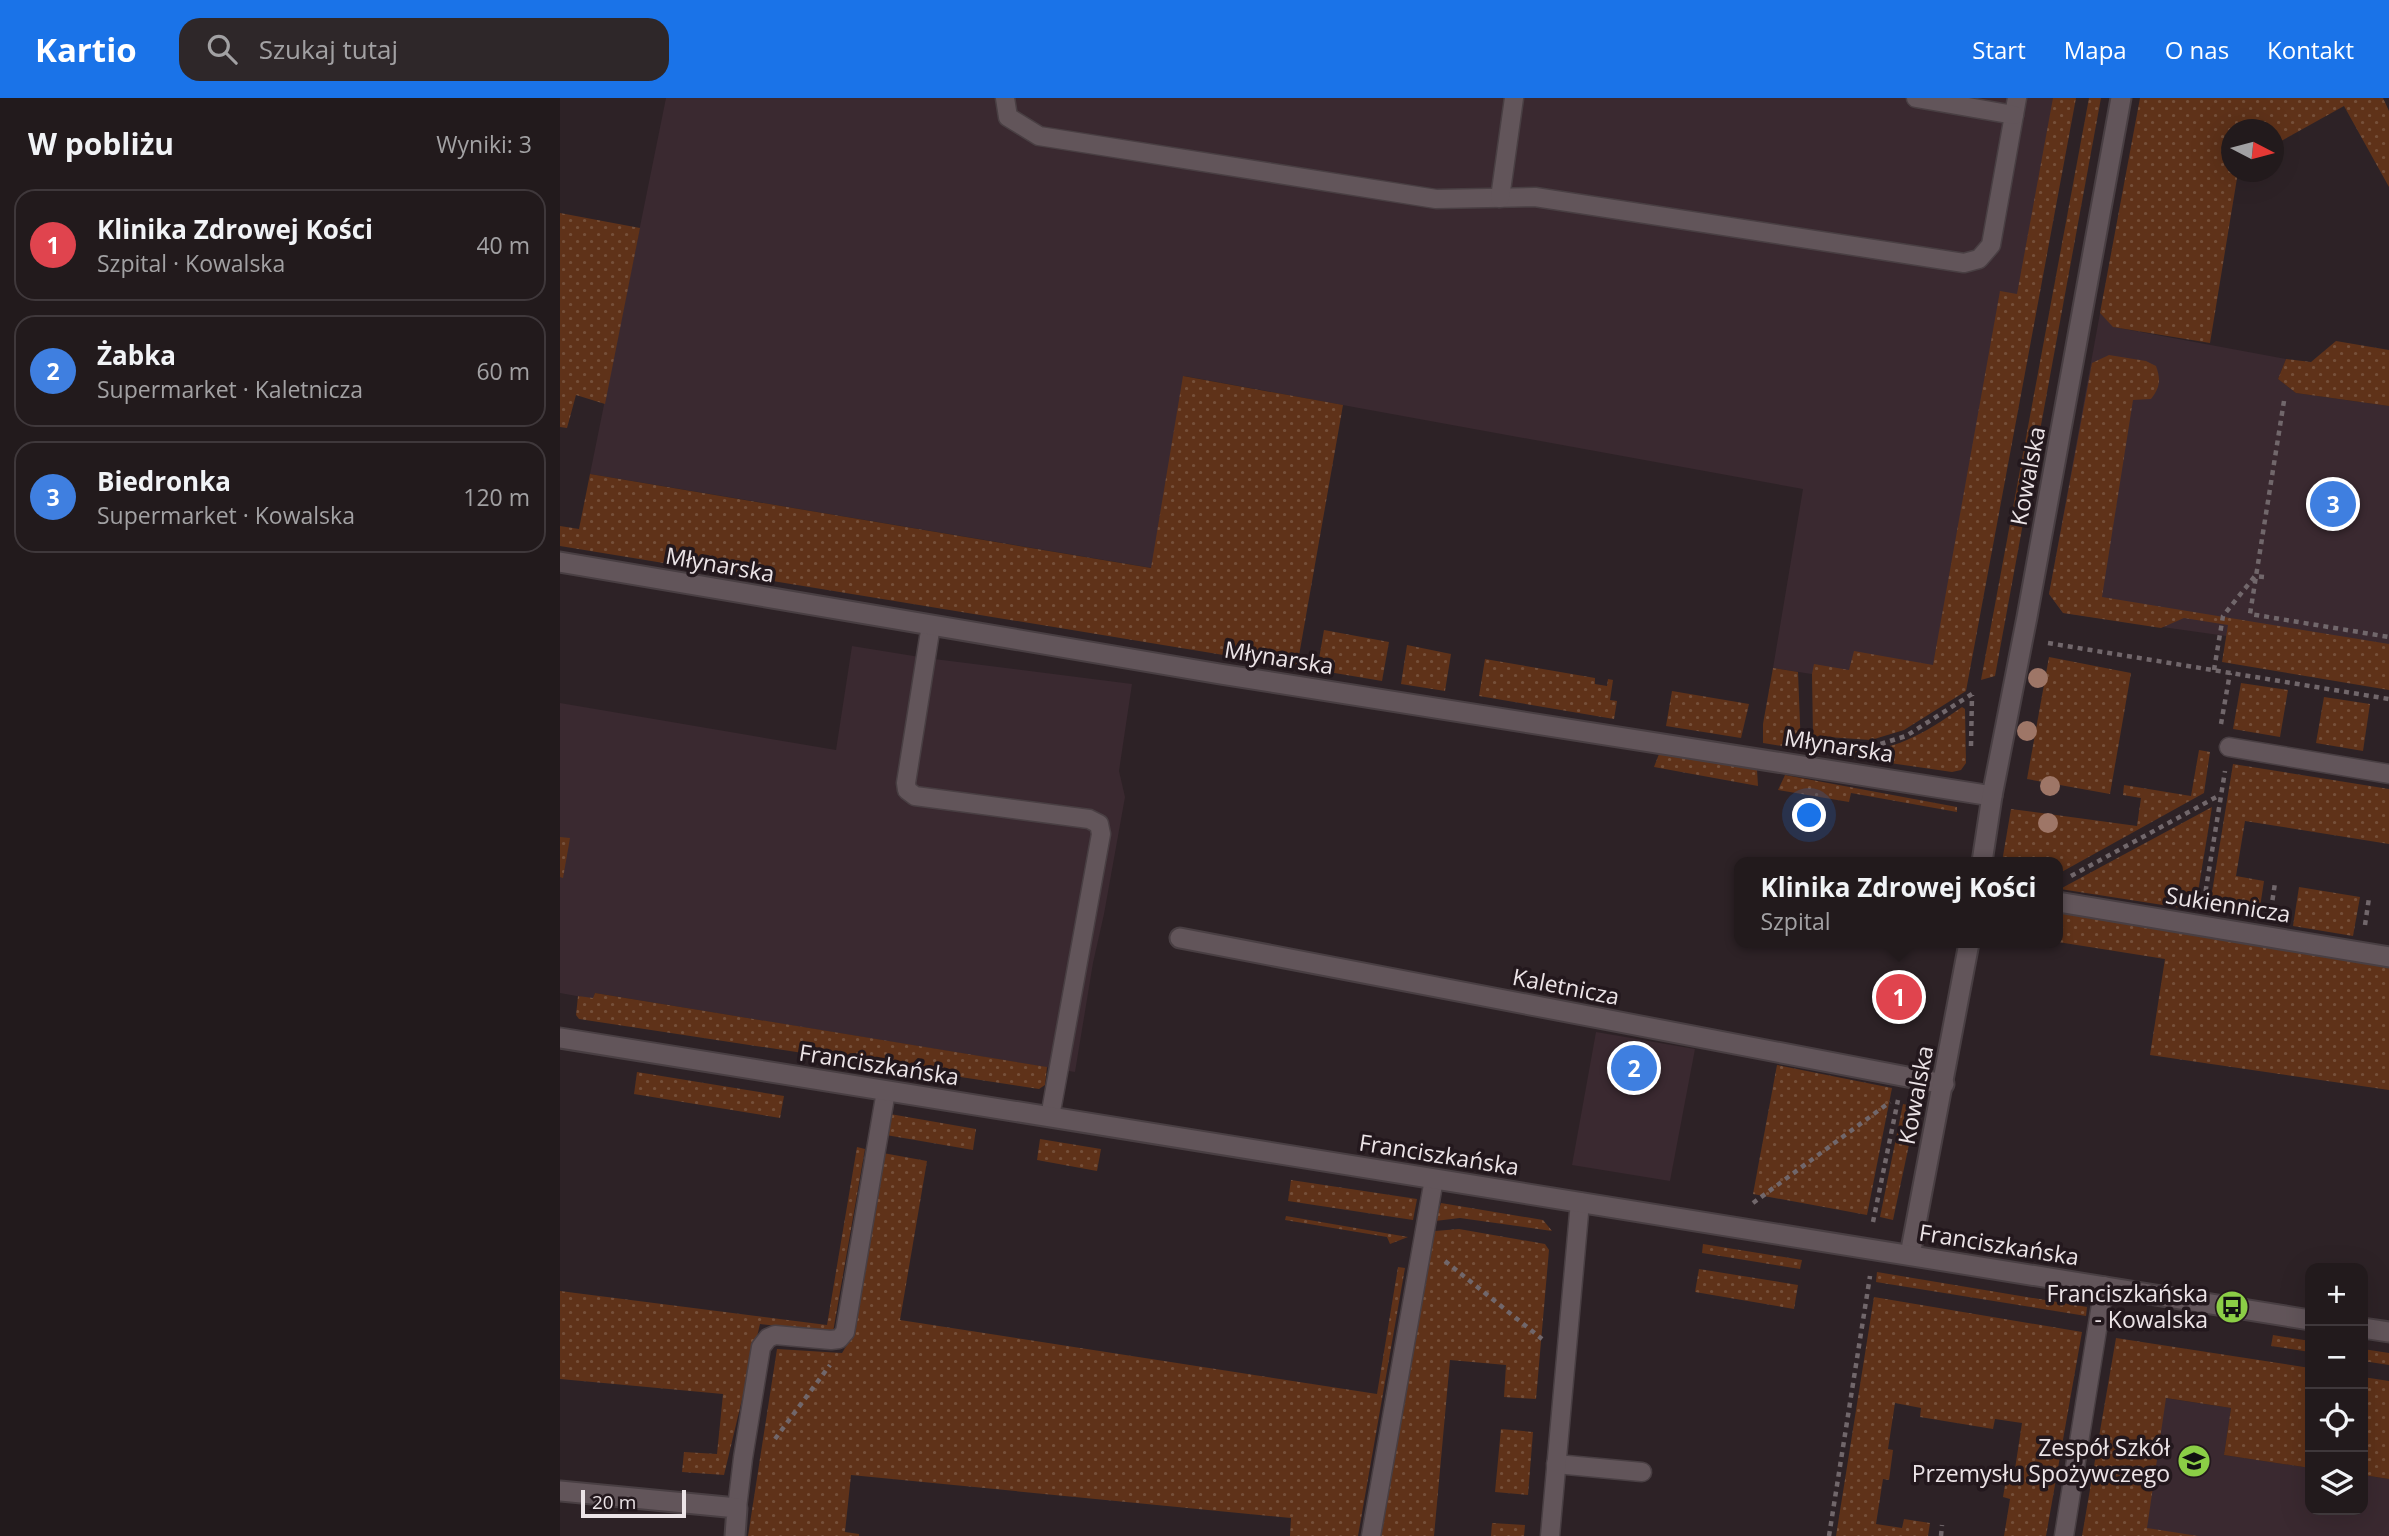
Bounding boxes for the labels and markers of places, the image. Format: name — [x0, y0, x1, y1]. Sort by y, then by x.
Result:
pin: 3 — [2310, 478, 2356, 530]
pin: 1 — [1876, 971, 1922, 1023]
pin: 2 — [1611, 1042, 1657, 1094]
place label: Franciszkańska - Kowalska — [2046, 1277, 2208, 1335]
bus stop icon: Franciszkańska - Kowalska — [2213, 1288, 2251, 1326]
place label: Zespół Szkół Przemysłu Spożywczego — [1912, 1431, 2171, 1489]
school or university icon: Zespół Szkół Przemysłu Spożywczego — [2175, 1442, 2213, 1480]

